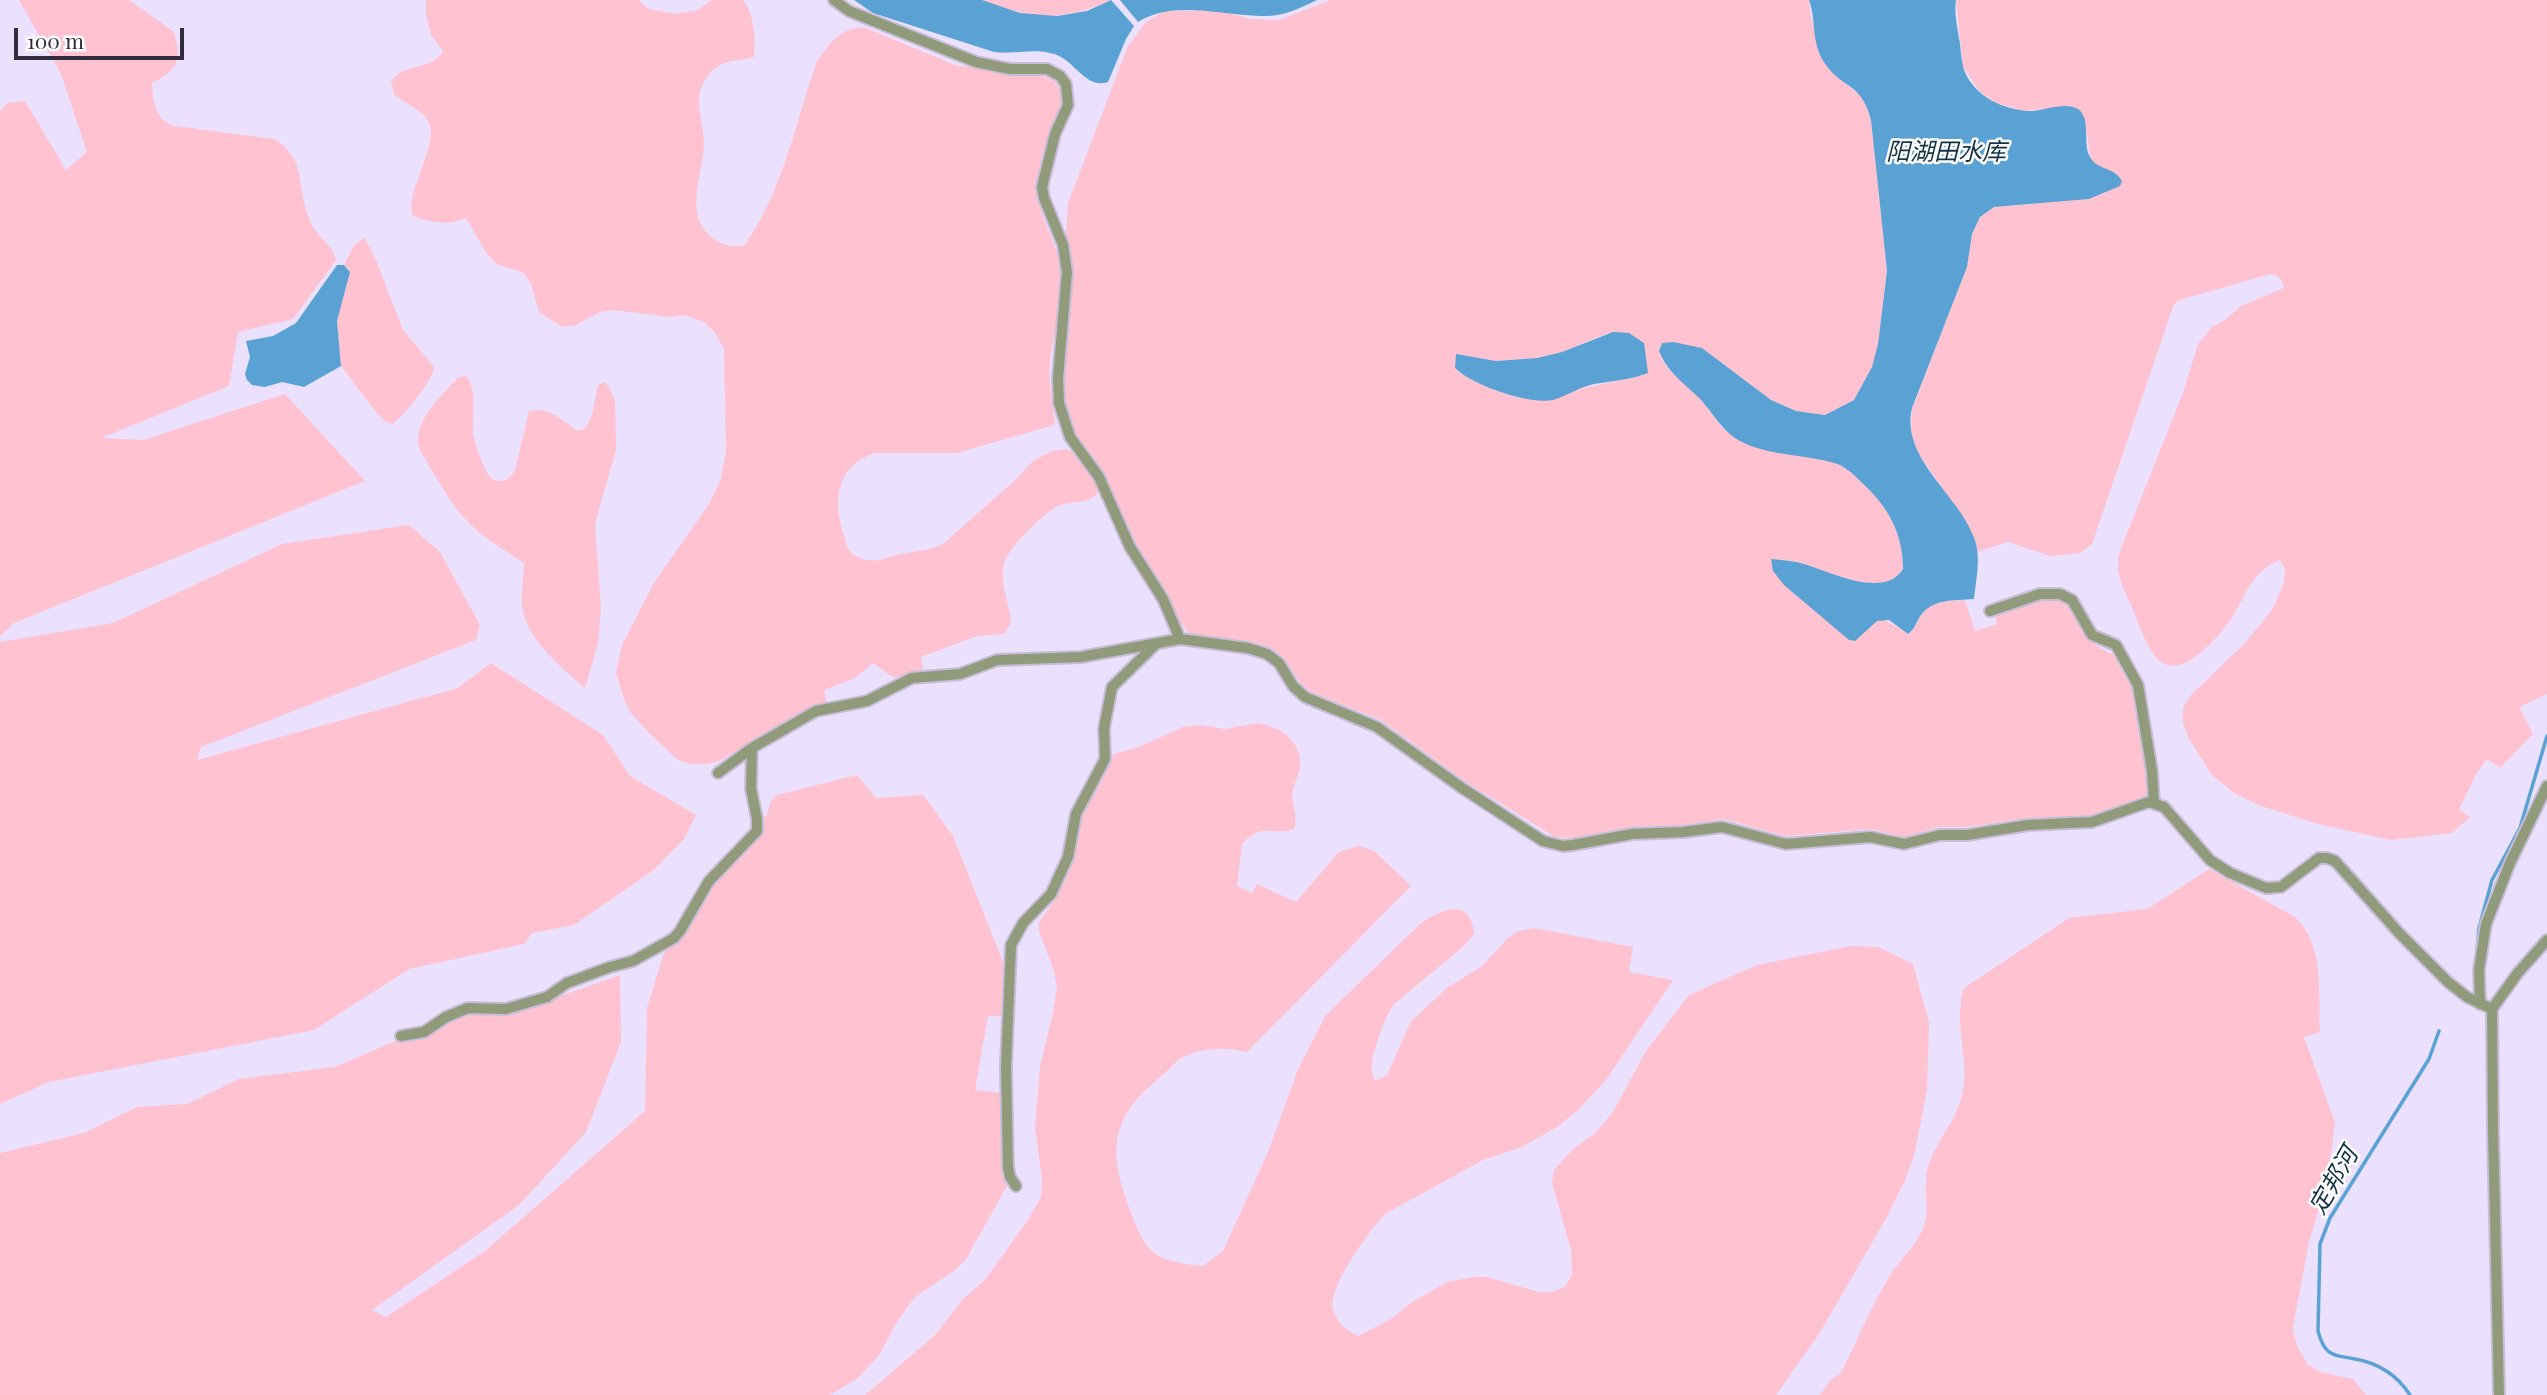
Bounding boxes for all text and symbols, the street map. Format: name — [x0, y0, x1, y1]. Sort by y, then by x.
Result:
scale bar — [18, 14, 187, 58]
text: 100 m — [27, 26, 84, 54]
water label: 阳湖田水库 — [1886, 139, 2006, 167]
water label: 定邦河 — [2304, 1143, 2364, 1219]

